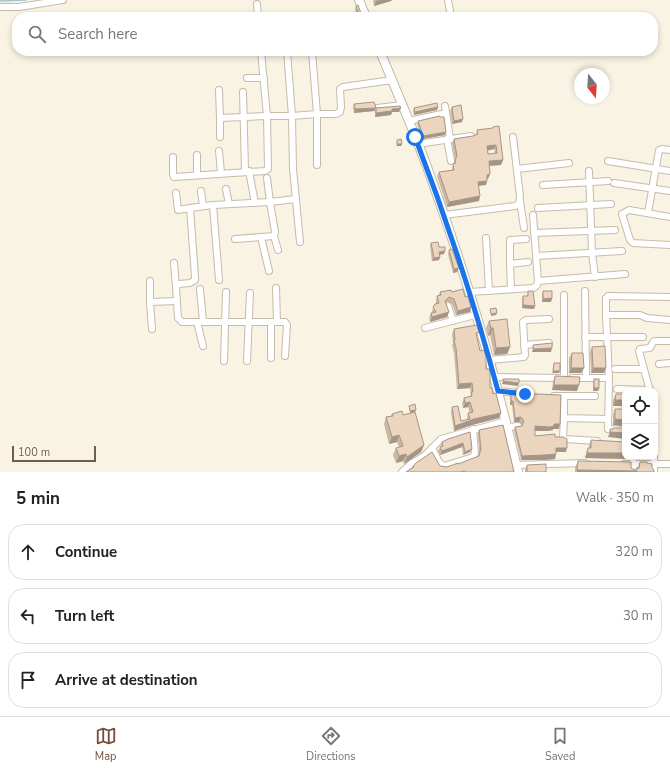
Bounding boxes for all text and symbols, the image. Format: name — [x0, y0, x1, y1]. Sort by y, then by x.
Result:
search box — [12, 12, 658, 56]
icon: search — [26, 23, 48, 45]
text: Search here — [58, 24, 138, 44]
north arrow — [574, 68, 610, 104]
route start — [406, 128, 424, 146]
route end — [516, 385, 534, 403]
map controls — [622, 388, 658, 460]
button: locate — [622, 388, 658, 424]
button: layers — [622, 424, 658, 460]
scale bar — [12, 444, 96, 463]
text: 100 m — [18, 445, 50, 460]
text: 5 min — [16, 487, 60, 510]
text: Walk · 350 m — [576, 489, 654, 507]
icon: ahead — [17, 541, 39, 563]
text: Continue — [55, 542, 117, 562]
text: 320 m — [615, 543, 653, 561]
icon: left — [17, 605, 39, 627]
text: Turn left — [55, 606, 114, 626]
text: 30 m — [623, 607, 653, 625]
icon: arrive — [17, 669, 39, 691]
text: Arrive at destination — [55, 670, 198, 690]
tab: Map — [95, 725, 117, 764]
tab: Directions — [306, 725, 356, 764]
tab: Saved — [545, 725, 575, 764]

